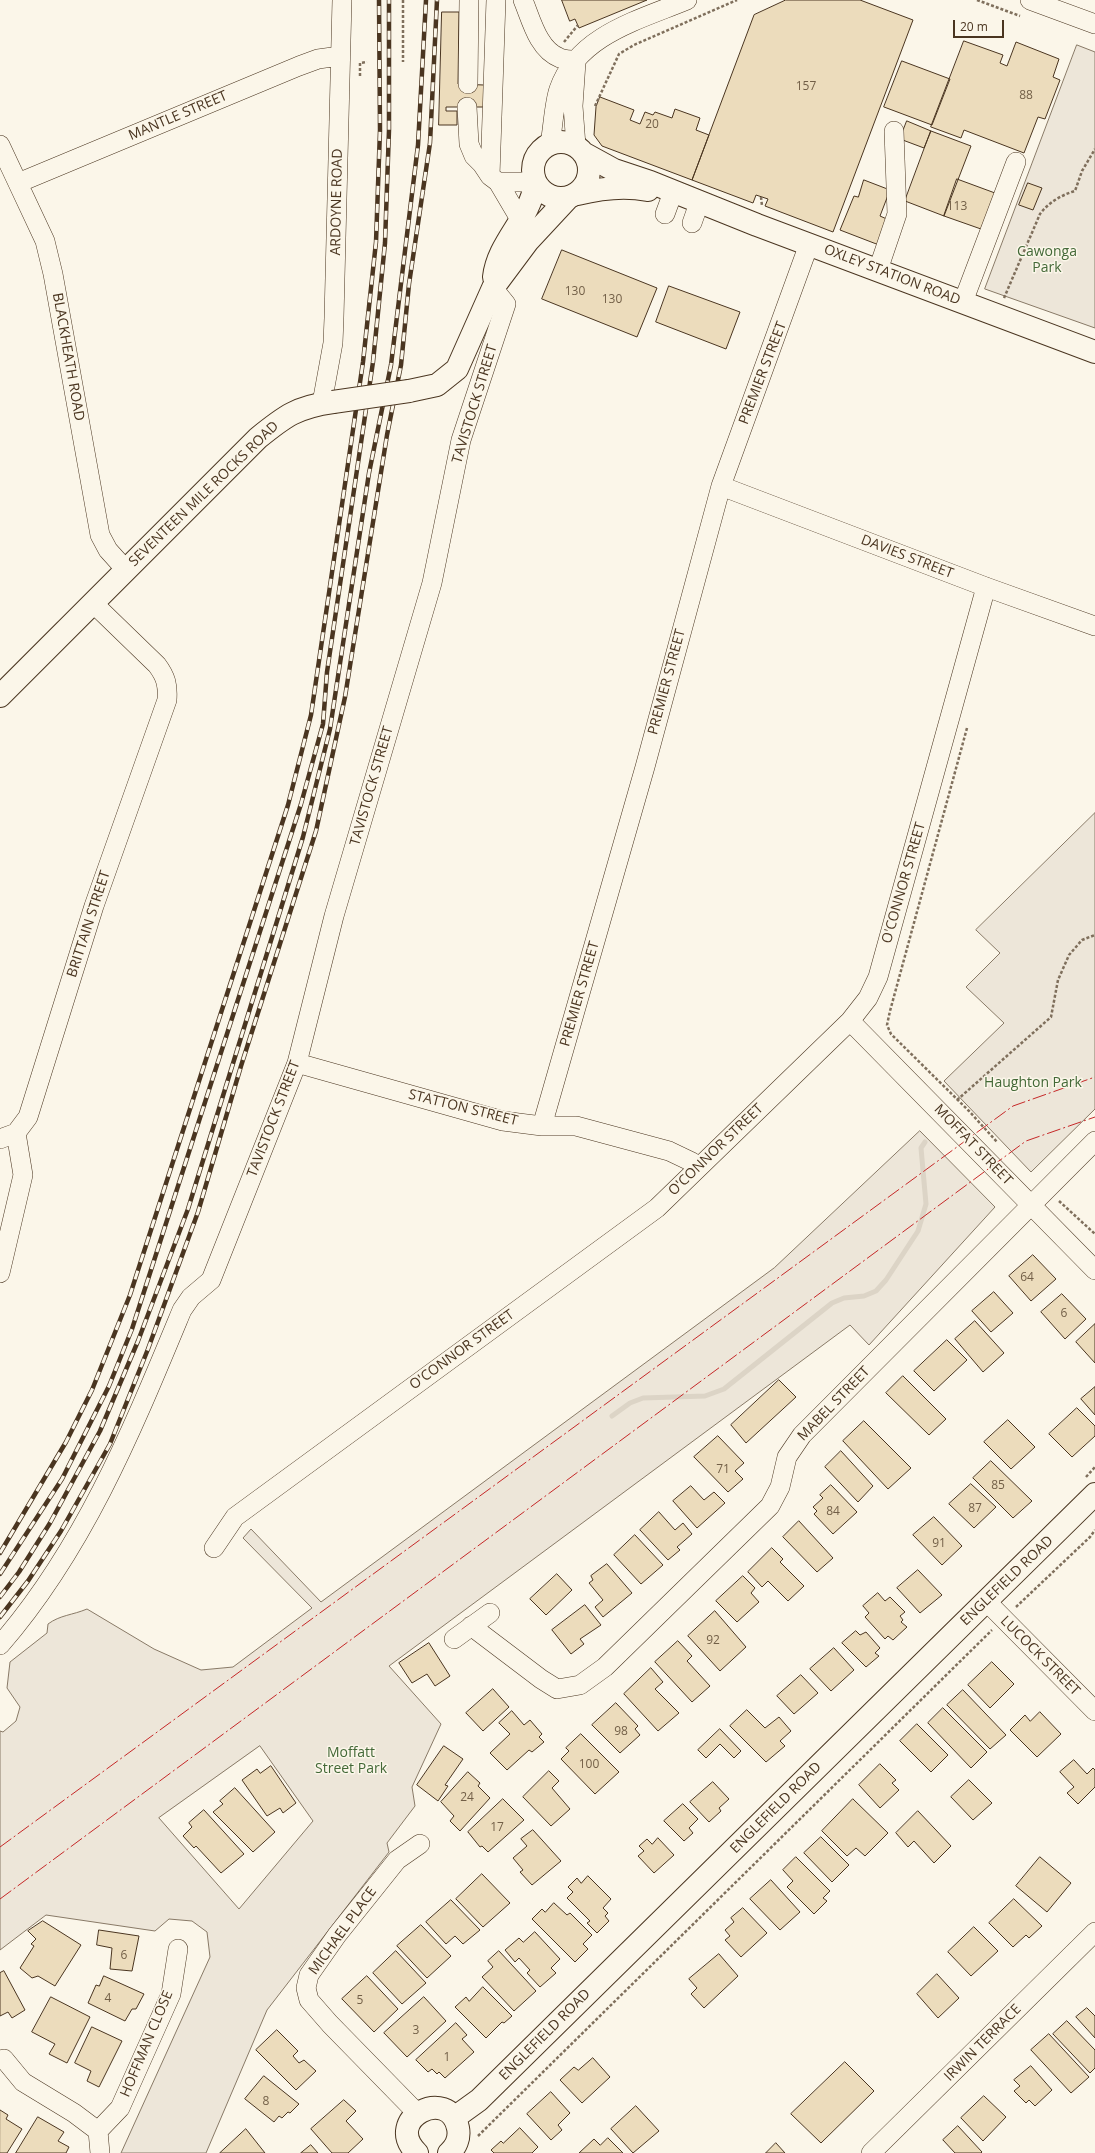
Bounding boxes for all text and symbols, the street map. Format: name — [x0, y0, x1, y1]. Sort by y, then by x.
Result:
scale bar — [955, 12, 1006, 38]
text: 20 m — [960, 18, 988, 35]
house number: 157 — [796, 80, 816, 94]
street label: MANTLE STREET — [126, 88, 230, 144]
house number: 88 — [1019, 89, 1033, 103]
house number: 20 — [645, 118, 659, 132]
street label: ARDOYNE ROAD — [328, 148, 346, 256]
house number: 113 — [947, 200, 967, 214]
street label: OXLEY STATION ROAD — [821, 241, 963, 309]
park label: Cawonga Park — [1017, 244, 1077, 276]
house number: 130 — [565, 285, 585, 299]
street label: BLACKHEATH ROAD — [48, 292, 88, 422]
house number: 130 — [602, 293, 622, 307]
street label: PREMIER STREET — [736, 319, 790, 427]
street label: TAVISTOCK STREET — [449, 343, 501, 465]
street label: SEVENTEEN MILE ROCKS ROAD — [126, 418, 282, 570]
street label: DAVIES STREET — [858, 532, 956, 582]
street label: PREMIER STREET — [645, 627, 689, 737]
street label: TAVISTOCK STREET — [347, 724, 397, 848]
street label: O'CONNOR STREET — [879, 821, 929, 945]
street label: BRITTAIN STREET — [64, 868, 114, 980]
street label: PREMIER STREET — [557, 939, 603, 1049]
street label: TAVISTOCK STREET — [244, 1058, 304, 1180]
park label: Haughton Park — [984, 1075, 1082, 1091]
street label: STATTON STREET — [407, 1086, 519, 1130]
street label: O'CONNOR STREET — [665, 1100, 767, 1200]
street label: MOFFAT STREET — [930, 1101, 1016, 1189]
house number: 64 — [1020, 1271, 1034, 1285]
street label: O'CONNOR STREET — [406, 1306, 518, 1394]
house number: 6 — [1061, 1307, 1067, 1321]
street label: MABEL STREET — [794, 1363, 874, 1445]
house number: 71 — [716, 1463, 730, 1477]
house number: 85 — [991, 1479, 1005, 1493]
house number: 87 — [968, 1502, 982, 1516]
house number: 84 — [826, 1505, 840, 1519]
street label: ENGLEFIELD ROAD — [957, 1533, 1057, 1629]
house number: 91 — [932, 1537, 946, 1551]
street label: LUCOCK STREET — [997, 1613, 1083, 1699]
house number: 92 — [706, 1634, 720, 1648]
house number: 98 — [614, 1725, 628, 1739]
park label: Moffatt Street Park — [315, 1745, 387, 1778]
house number: 100 — [579, 1758, 599, 1772]
street label: ENGLEFIELD ROAD — [727, 1759, 825, 1857]
house number: 24 — [460, 1791, 474, 1805]
house number: 17 — [490, 1821, 504, 1835]
street label: MICHAEL PLACE — [306, 1884, 380, 1978]
house number: 6 — [121, 1949, 127, 1963]
street label: ENGLEFIELD ROAD — [496, 1986, 594, 2084]
street label: HOFFMAN CLOSE — [117, 1988, 177, 2100]
house number: 4 — [105, 1992, 111, 2006]
house number: 5 — [357, 1994, 363, 2008]
street label: IRWIN TERRACE — [941, 2001, 1025, 2085]
house number: 3 — [413, 2024, 419, 2038]
house number: 1 — [444, 2051, 450, 2065]
house number: 8 — [263, 2095, 269, 2109]

